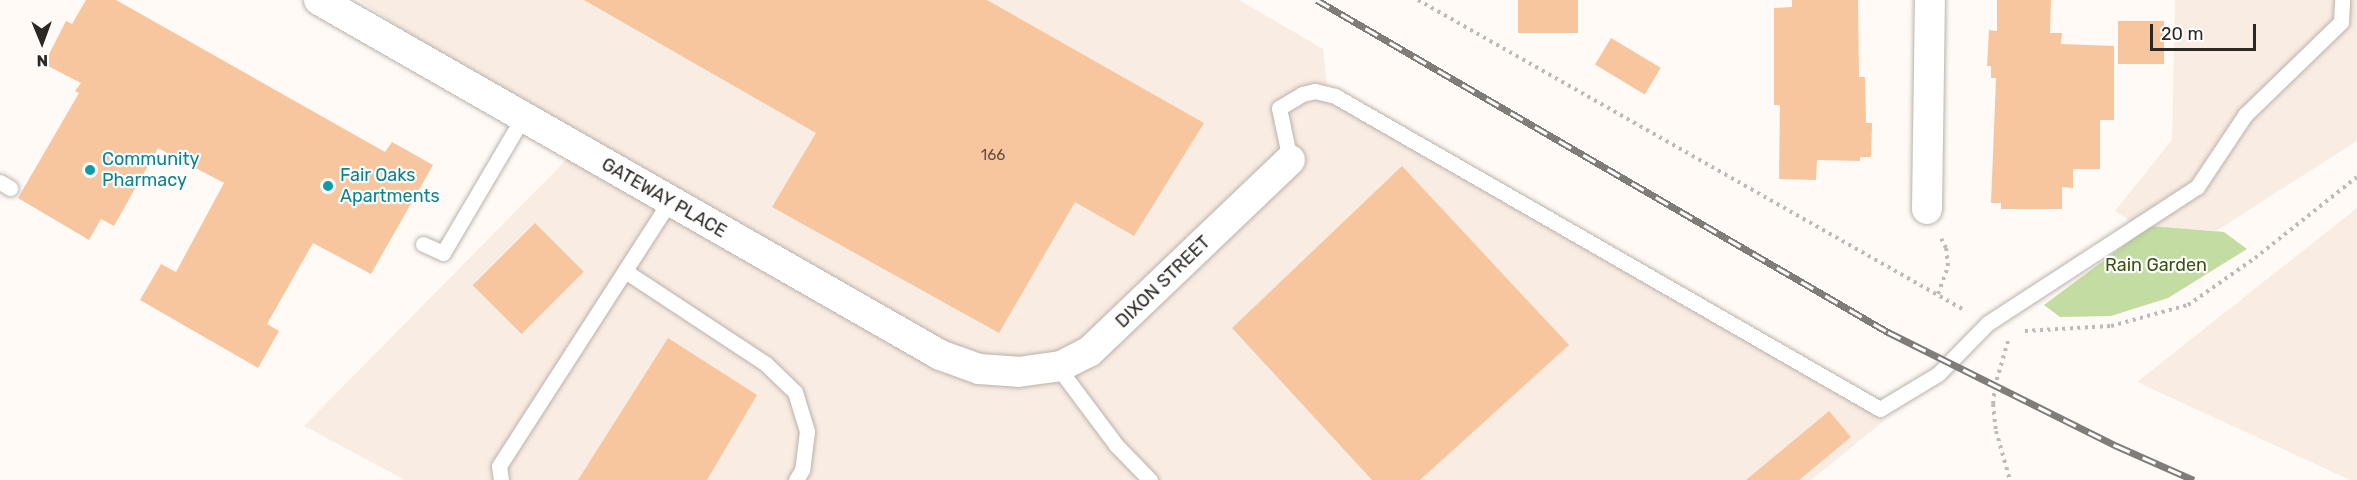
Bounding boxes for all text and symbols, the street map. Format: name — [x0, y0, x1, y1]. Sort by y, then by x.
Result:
north arrow — [12, 12, 72, 72]
scale bar — [2153, 12, 2260, 50]
text: 20 m — [2161, 23, 2203, 45]
text: N — [36, 51, 48, 70]
house number: 166 — [981, 147, 1005, 165]
place label: Community Pharmacy — [102, 149, 199, 192]
street label: GATEWAY PLACE — [597, 153, 731, 243]
marker: Community Pharmacy — [83, 163, 97, 177]
place label: Fair Oaks Apartments — [340, 165, 440, 207]
marker: Fair Oaks Apartments — [321, 179, 335, 193]
street label: DIXON STREET — [1111, 232, 1215, 332]
park label: Rain Garden — [2105, 254, 2207, 276]

